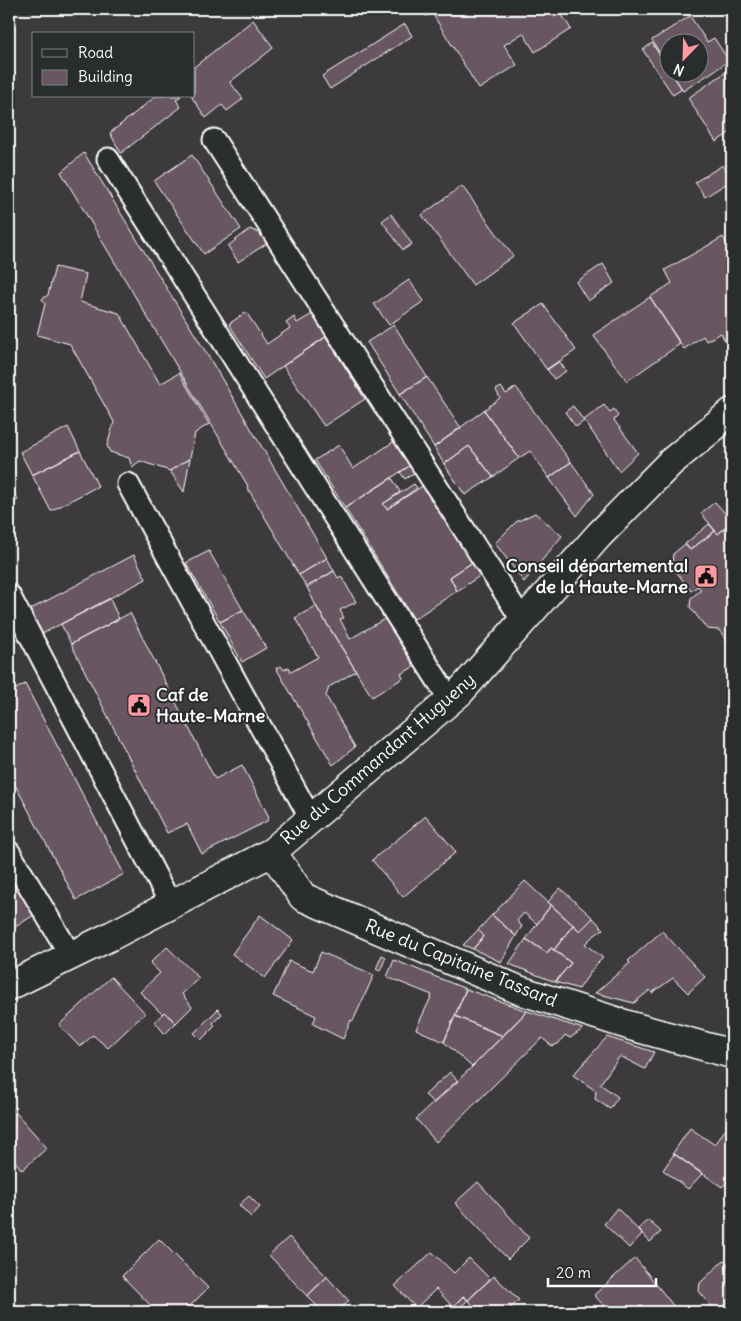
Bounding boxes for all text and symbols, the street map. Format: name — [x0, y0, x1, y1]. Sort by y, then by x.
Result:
legend — [32, 32, 195, 98]
north arrow — [658, 32, 708, 82]
text: Road — [78, 43, 113, 62]
text: N — [671, 60, 687, 80]
text: Building — [78, 67, 133, 86]
place label: Conseil départemental de la Haute-Marne — [506, 554, 688, 598]
public building icon: Conseil départemental de la Haute-Marne — [693, 563, 719, 589]
street label: Rue du Commandant Hugueny — [276, 668, 480, 850]
place label: Caf de Haute-Marne — [156, 683, 265, 727]
public building icon: Caf de Haute-Marne — [126, 692, 152, 718]
street label: Rue du Capitaine Tassard — [362, 913, 561, 1012]
scale bar — [548, 1256, 656, 1288]
text: 20 m — [556, 1263, 591, 1282]

